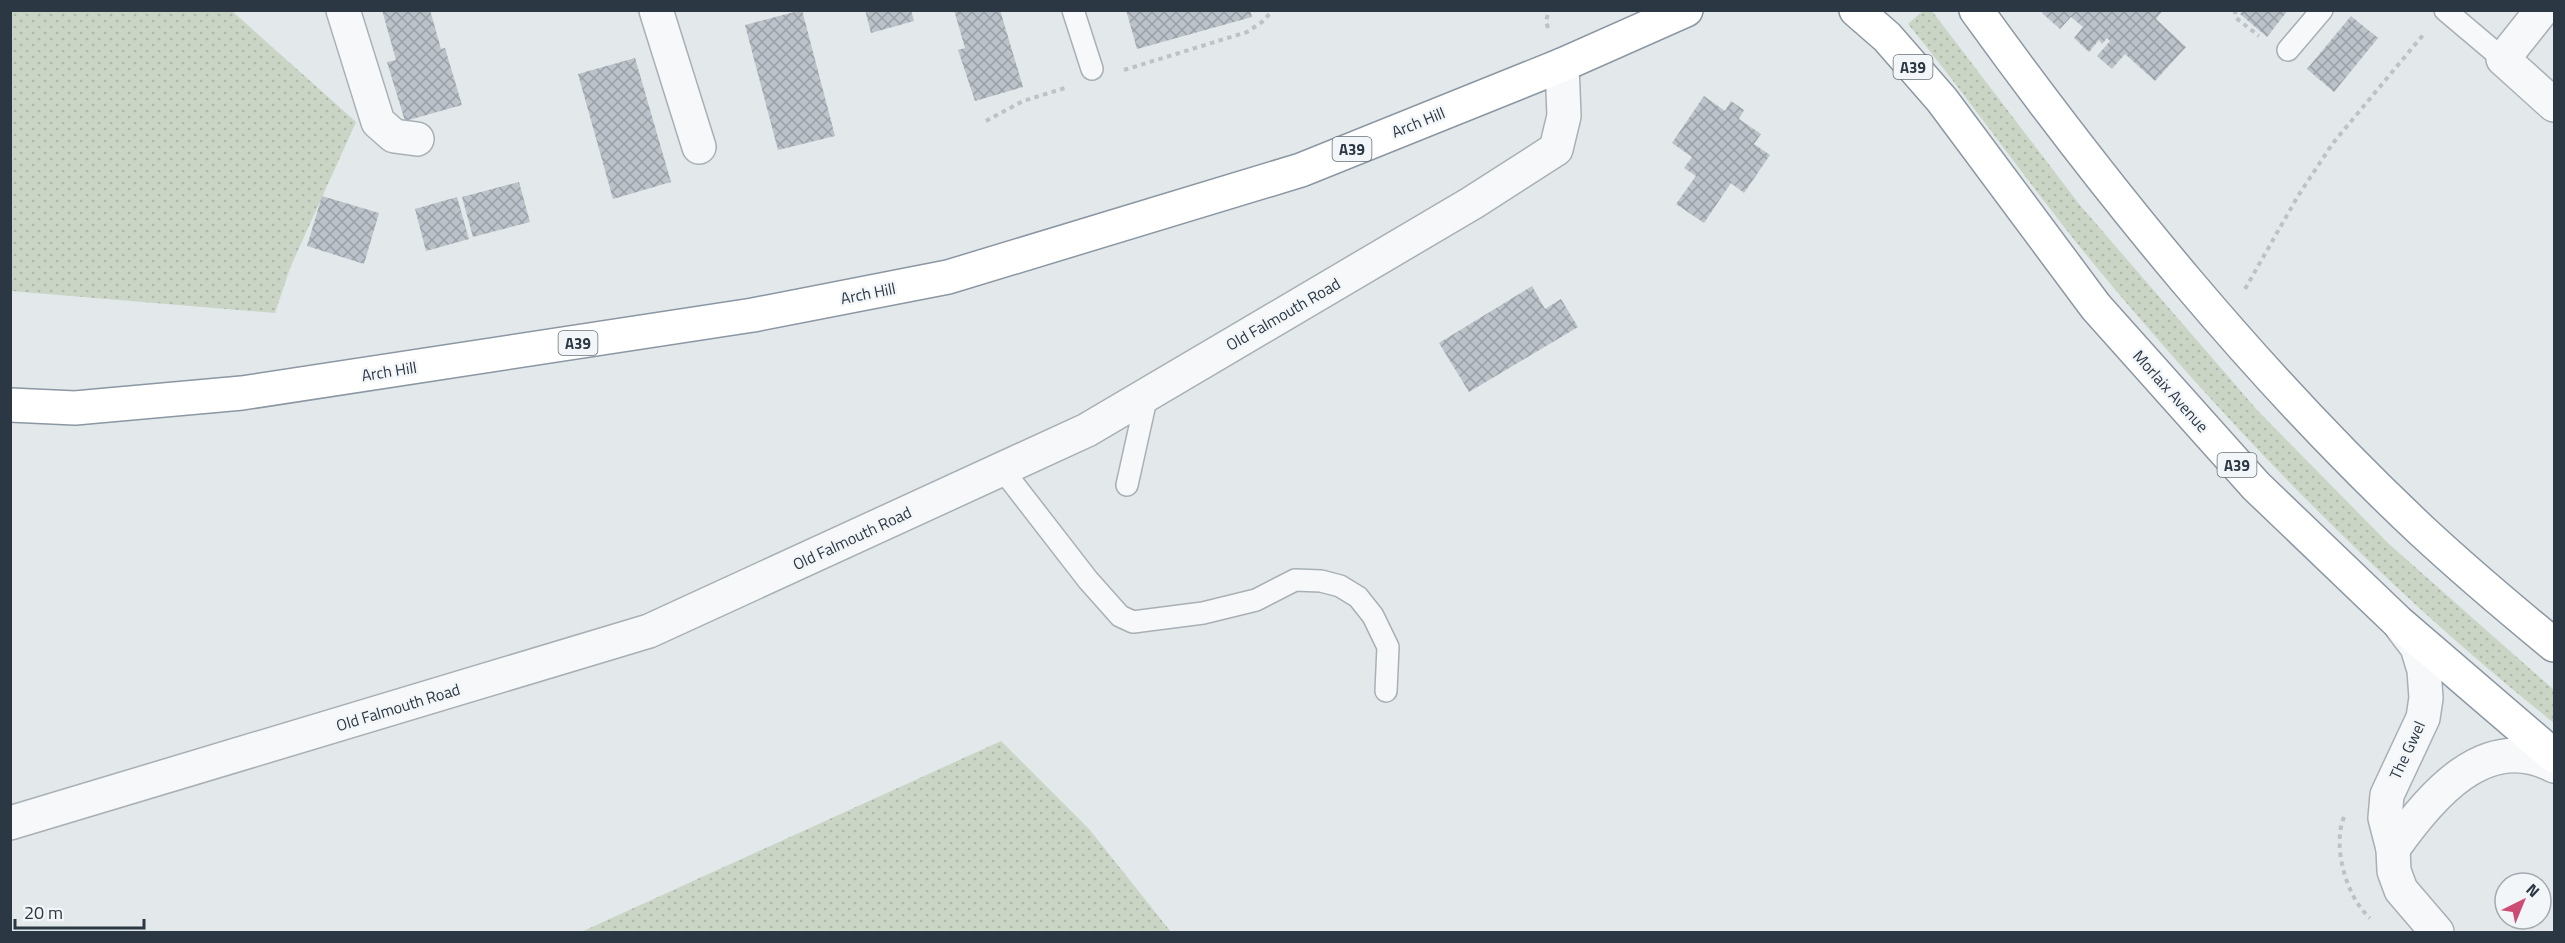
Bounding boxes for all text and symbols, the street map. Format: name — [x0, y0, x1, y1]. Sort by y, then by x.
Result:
road number: A39 — [1894, 55, 1932, 79]
street label: Arch Hill — [1388, 100, 1448, 144]
road number: A39 — [1332, 137, 1372, 161]
street label: Old Falmouth Road — [1221, 271, 1345, 357]
street label: Arch Hill — [838, 276, 898, 310]
road number: A39 — [558, 331, 598, 355]
street label: Morlaix Avenue — [2127, 345, 2215, 437]
street label: Arch Hill — [360, 355, 418, 387]
road number: A39 — [2218, 453, 2256, 477]
street label: Old Falmouth Road — [789, 500, 915, 576]
street label: Old Falmouth Road — [333, 677, 463, 737]
street label: The Gwel — [2383, 717, 2431, 783]
north arrow — [2493, 871, 2553, 931]
text: N — [2521, 877, 2545, 903]
scale bar — [15, 892, 144, 930]
text: 20 m — [24, 899, 63, 926]

